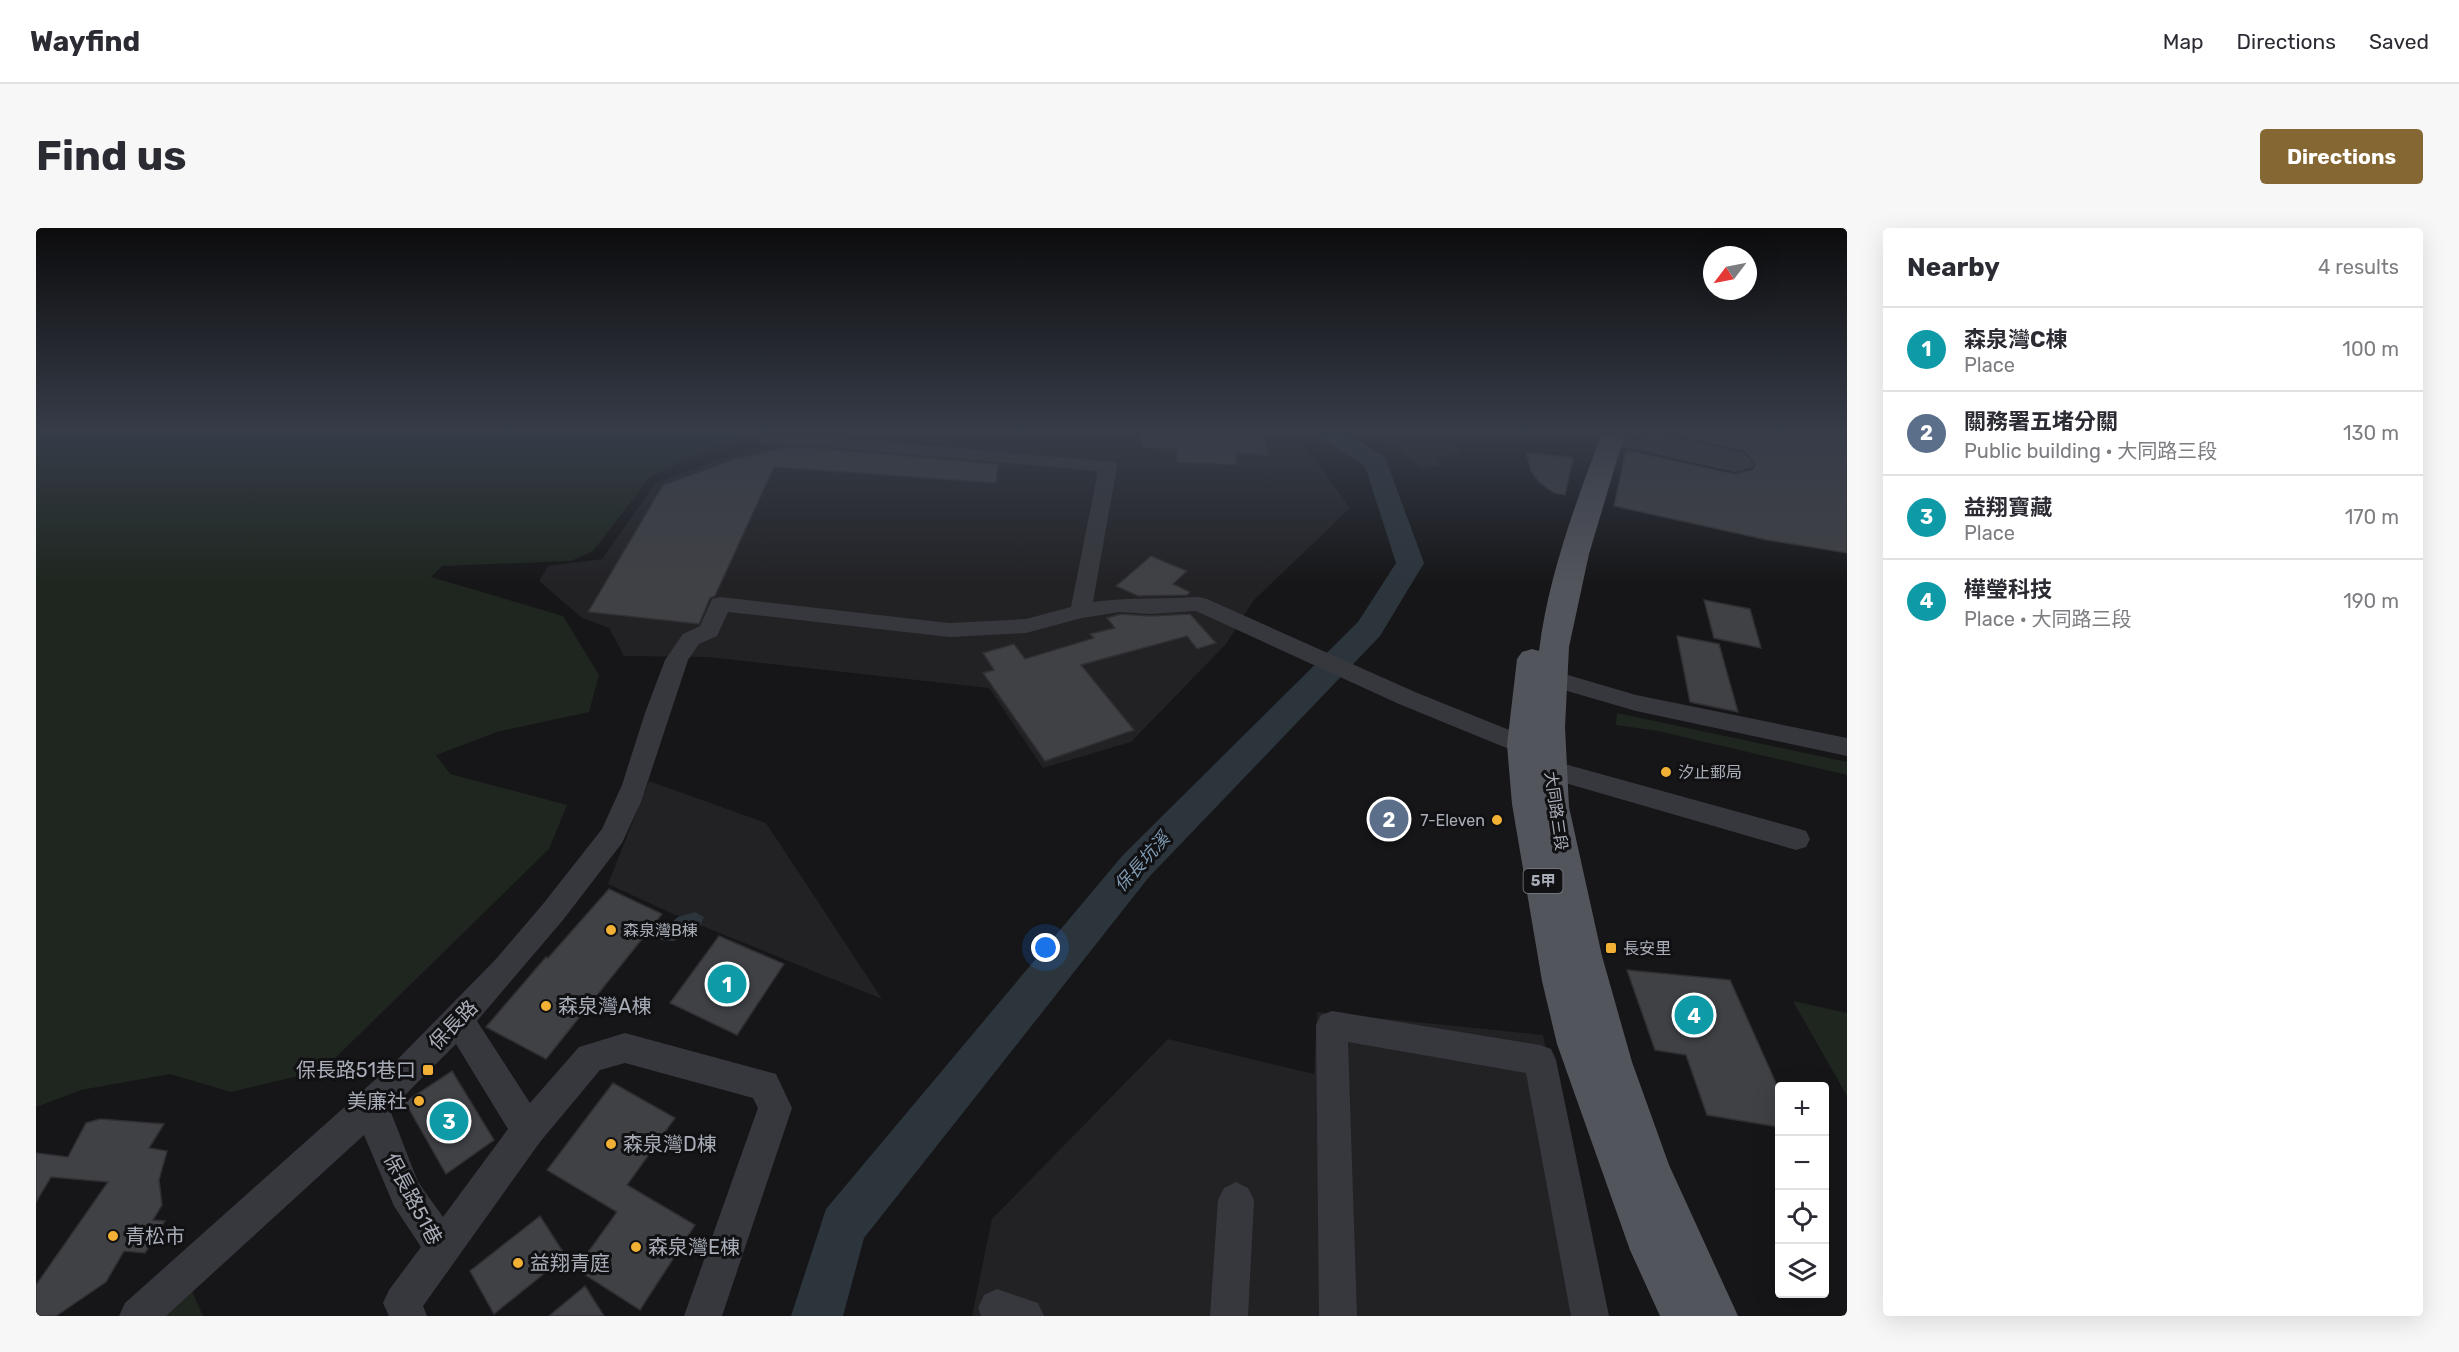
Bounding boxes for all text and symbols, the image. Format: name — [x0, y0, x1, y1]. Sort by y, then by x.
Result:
text: Wayfind — [30, 25, 140, 58]
text: Map — [2163, 29, 2204, 54]
text: Directions — [2237, 29, 2336, 54]
text: Saved — [2369, 29, 2429, 54]
button: Directions — [2260, 129, 2423, 184]
text: Find us — [36, 131, 187, 181]
north arrow — [1703, 246, 1757, 300]
text: Nearby — [1907, 252, 2000, 283]
text: 4 results — [2318, 255, 2399, 279]
text: 森泉灣C棟 — [1964, 326, 2067, 353]
text: 1 — [1922, 337, 1931, 361]
text: 100 m — [2342, 337, 2399, 361]
text: Place — [1964, 353, 2015, 377]
text: 關務署五堵分關 — [1964, 408, 2118, 435]
text: 2 — [1920, 421, 1933, 445]
text: 130 m — [2343, 421, 2399, 445]
text: Public building · 大同路三段 — [1964, 439, 2217, 463]
text: 益翔寶藏 — [1964, 494, 2052, 521]
text: 3 — [1920, 505, 1933, 529]
text: 170 m — [2345, 505, 2399, 529]
text: Place — [1964, 521, 2015, 545]
text: 樺瑩科技 — [1964, 576, 2052, 603]
text: 4 — [1920, 589, 1933, 613]
text: 190 m — [2343, 589, 2399, 613]
text: Place · 大同路三段 — [1964, 607, 2131, 631]
place label: 汐止郵局 — [1678, 763, 1742, 782]
marker: 汐止郵局 — [1659, 765, 1673, 779]
street label: 大同路三段 — [1541, 770, 1571, 852]
pin: 2 — [1370, 796, 1408, 842]
place label: 7-Eleven — [1420, 811, 1485, 830]
marker: 7-Eleven — [1490, 813, 1504, 827]
water label: 保長坑溪 — [1110, 826, 1176, 896]
road number: 5甲 — [1524, 869, 1562, 893]
place label: 森泉灣B棟 — [623, 921, 698, 940]
marker: 森泉灣B棟 — [604, 923, 618, 937]
your location — [1031, 933, 1060, 962]
place label: 長安里 — [1623, 939, 1671, 958]
marker: 長安里 — [1604, 941, 1618, 955]
pin: 1 — [708, 962, 746, 1006]
pin: 4 — [1674, 992, 1714, 1038]
place label: 森泉灣A棟 — [558, 994, 651, 1018]
street label: 保長路 — [424, 995, 482, 1055]
marker: 森泉灣A棟 — [539, 999, 553, 1013]
place label: 保長路51巷口 — [296, 1058, 416, 1082]
marker: 保長路51巷口 — [421, 1063, 435, 1077]
map controls — [1775, 1082, 1829, 1298]
button: + — [1775, 1082, 1829, 1136]
place label: 美廉社 — [347, 1089, 407, 1113]
marker: 美廉社 — [412, 1094, 426, 1108]
pin: 3 — [430, 1098, 468, 1144]
place label: 森泉灣D棟 — [623, 1132, 717, 1156]
button: − — [1775, 1136, 1829, 1190]
marker: 森泉灣D棟 — [604, 1137, 618, 1151]
street label: 保長路51巷 — [379, 1149, 447, 1249]
button: locate — [1775, 1190, 1829, 1244]
place label: 青松市 — [125, 1224, 185, 1248]
marker: 青松市 — [106, 1229, 120, 1243]
place label: 森泉灣E棟 — [648, 1235, 740, 1259]
marker: 森泉灣E棟 — [629, 1240, 643, 1254]
button: layers — [1775, 1244, 1829, 1298]
place label: 益翔青庭 — [530, 1251, 610, 1275]
marker: 益翔青庭 — [511, 1256, 525, 1270]

